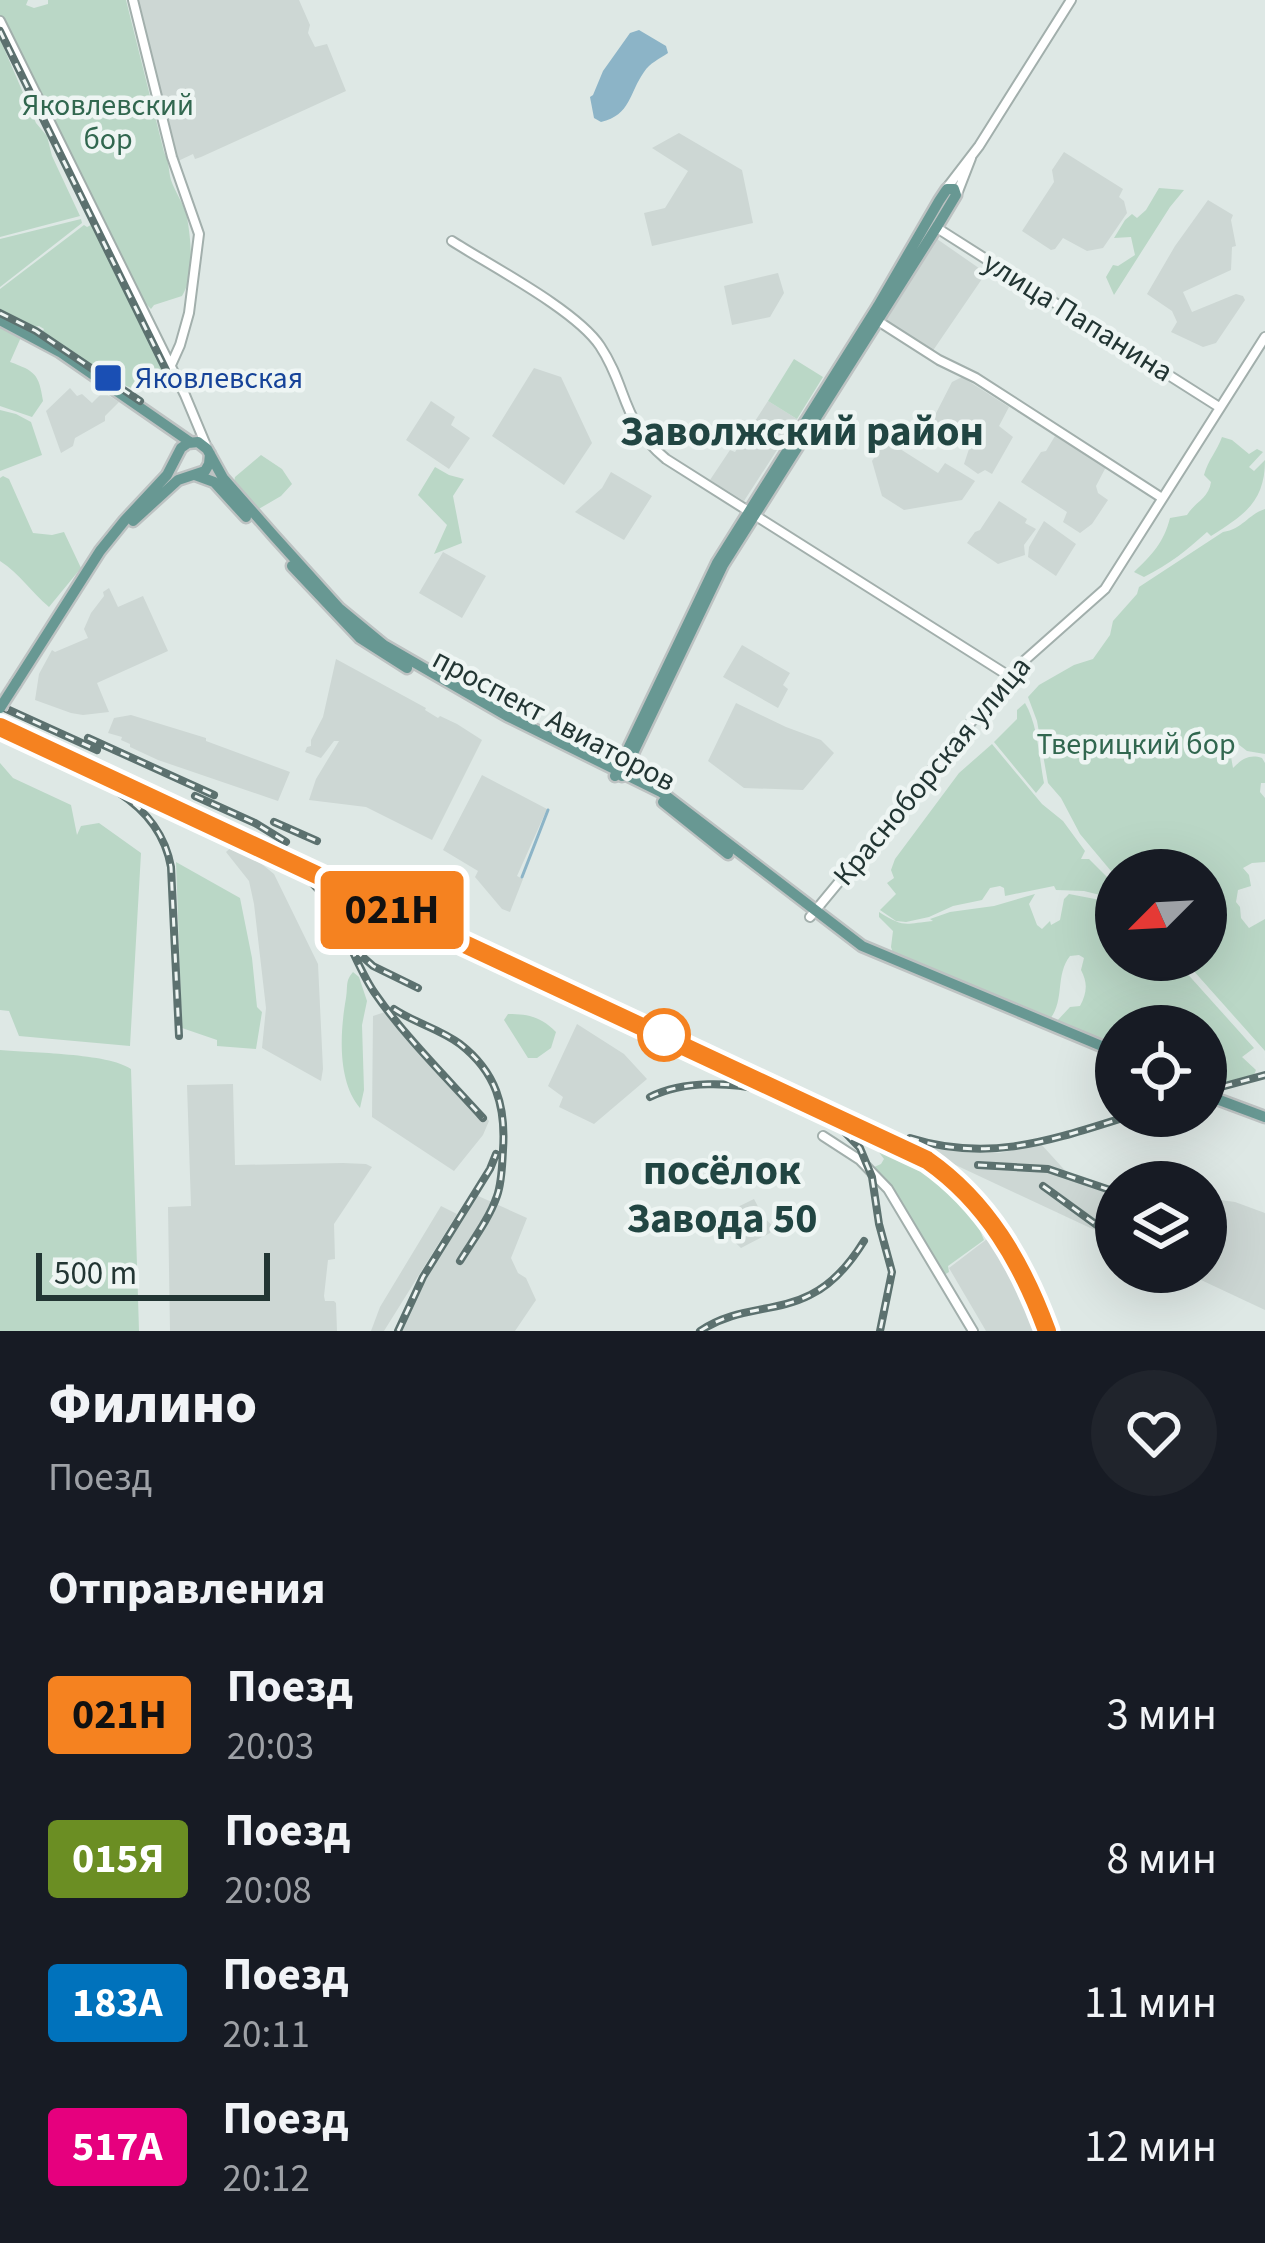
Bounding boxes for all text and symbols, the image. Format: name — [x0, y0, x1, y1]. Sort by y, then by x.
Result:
park label: Яковлевский бор — [22, 84, 194, 161]
street label: улица Папанина — [975, 241, 1181, 393]
place label: Яковлевская — [135, 357, 303, 400]
marker: Яковлевская — [92, 362, 124, 394]
district label: Заволжский район — [620, 402, 984, 462]
street label: проспект Авиаторов — [425, 638, 683, 802]
street label: Красноборская улица — [823, 647, 1041, 895]
park label: Тверицкий бор — [1036, 723, 1236, 766]
north arrow — [1095, 849, 1227, 981]
map controls — [1095, 849, 1227, 1293]
line badge: 021Н — [308, 871, 476, 949]
text: 021Н — [345, 880, 439, 940]
button: locate — [1095, 1005, 1227, 1137]
unlabelled marker — [639, 1010, 689, 1060]
district label: посёлок Завода 50 — [627, 1141, 817, 1249]
button: layers — [1095, 1161, 1227, 1293]
scale bar — [36, 1247, 270, 1300]
text: 500 m — [54, 1250, 137, 1297]
text: Филино — [48, 1364, 257, 1445]
button: heart — [1091, 1370, 1217, 1496]
text: Поезд — [48, 1450, 152, 1506]
text: Отправления — [48, 1557, 326, 1621]
text: Поезд — [227, 1655, 353, 1719]
text: 3 мин — [1106, 1683, 1217, 1747]
text: 021Н — [72, 1685, 167, 1745]
text: 20:03 — [227, 1719, 314, 1775]
text: Поезд — [224, 1799, 350, 1863]
text: 8 мин — [1106, 1827, 1217, 1891]
text: 015Я — [72, 1829, 164, 1889]
text: 20:08 — [224, 1863, 312, 1919]
text: Поезд — [223, 1943, 348, 2007]
text: 11 мин — [1084, 1971, 1217, 2035]
text: 183А — [72, 1973, 163, 2033]
text: 20:11 — [223, 2007, 310, 2063]
text: Поезд — [223, 2087, 348, 2151]
text: 12 мин — [1084, 2115, 1217, 2179]
text: 517А — [72, 2117, 163, 2177]
text: 20:12 — [223, 2151, 310, 2207]

